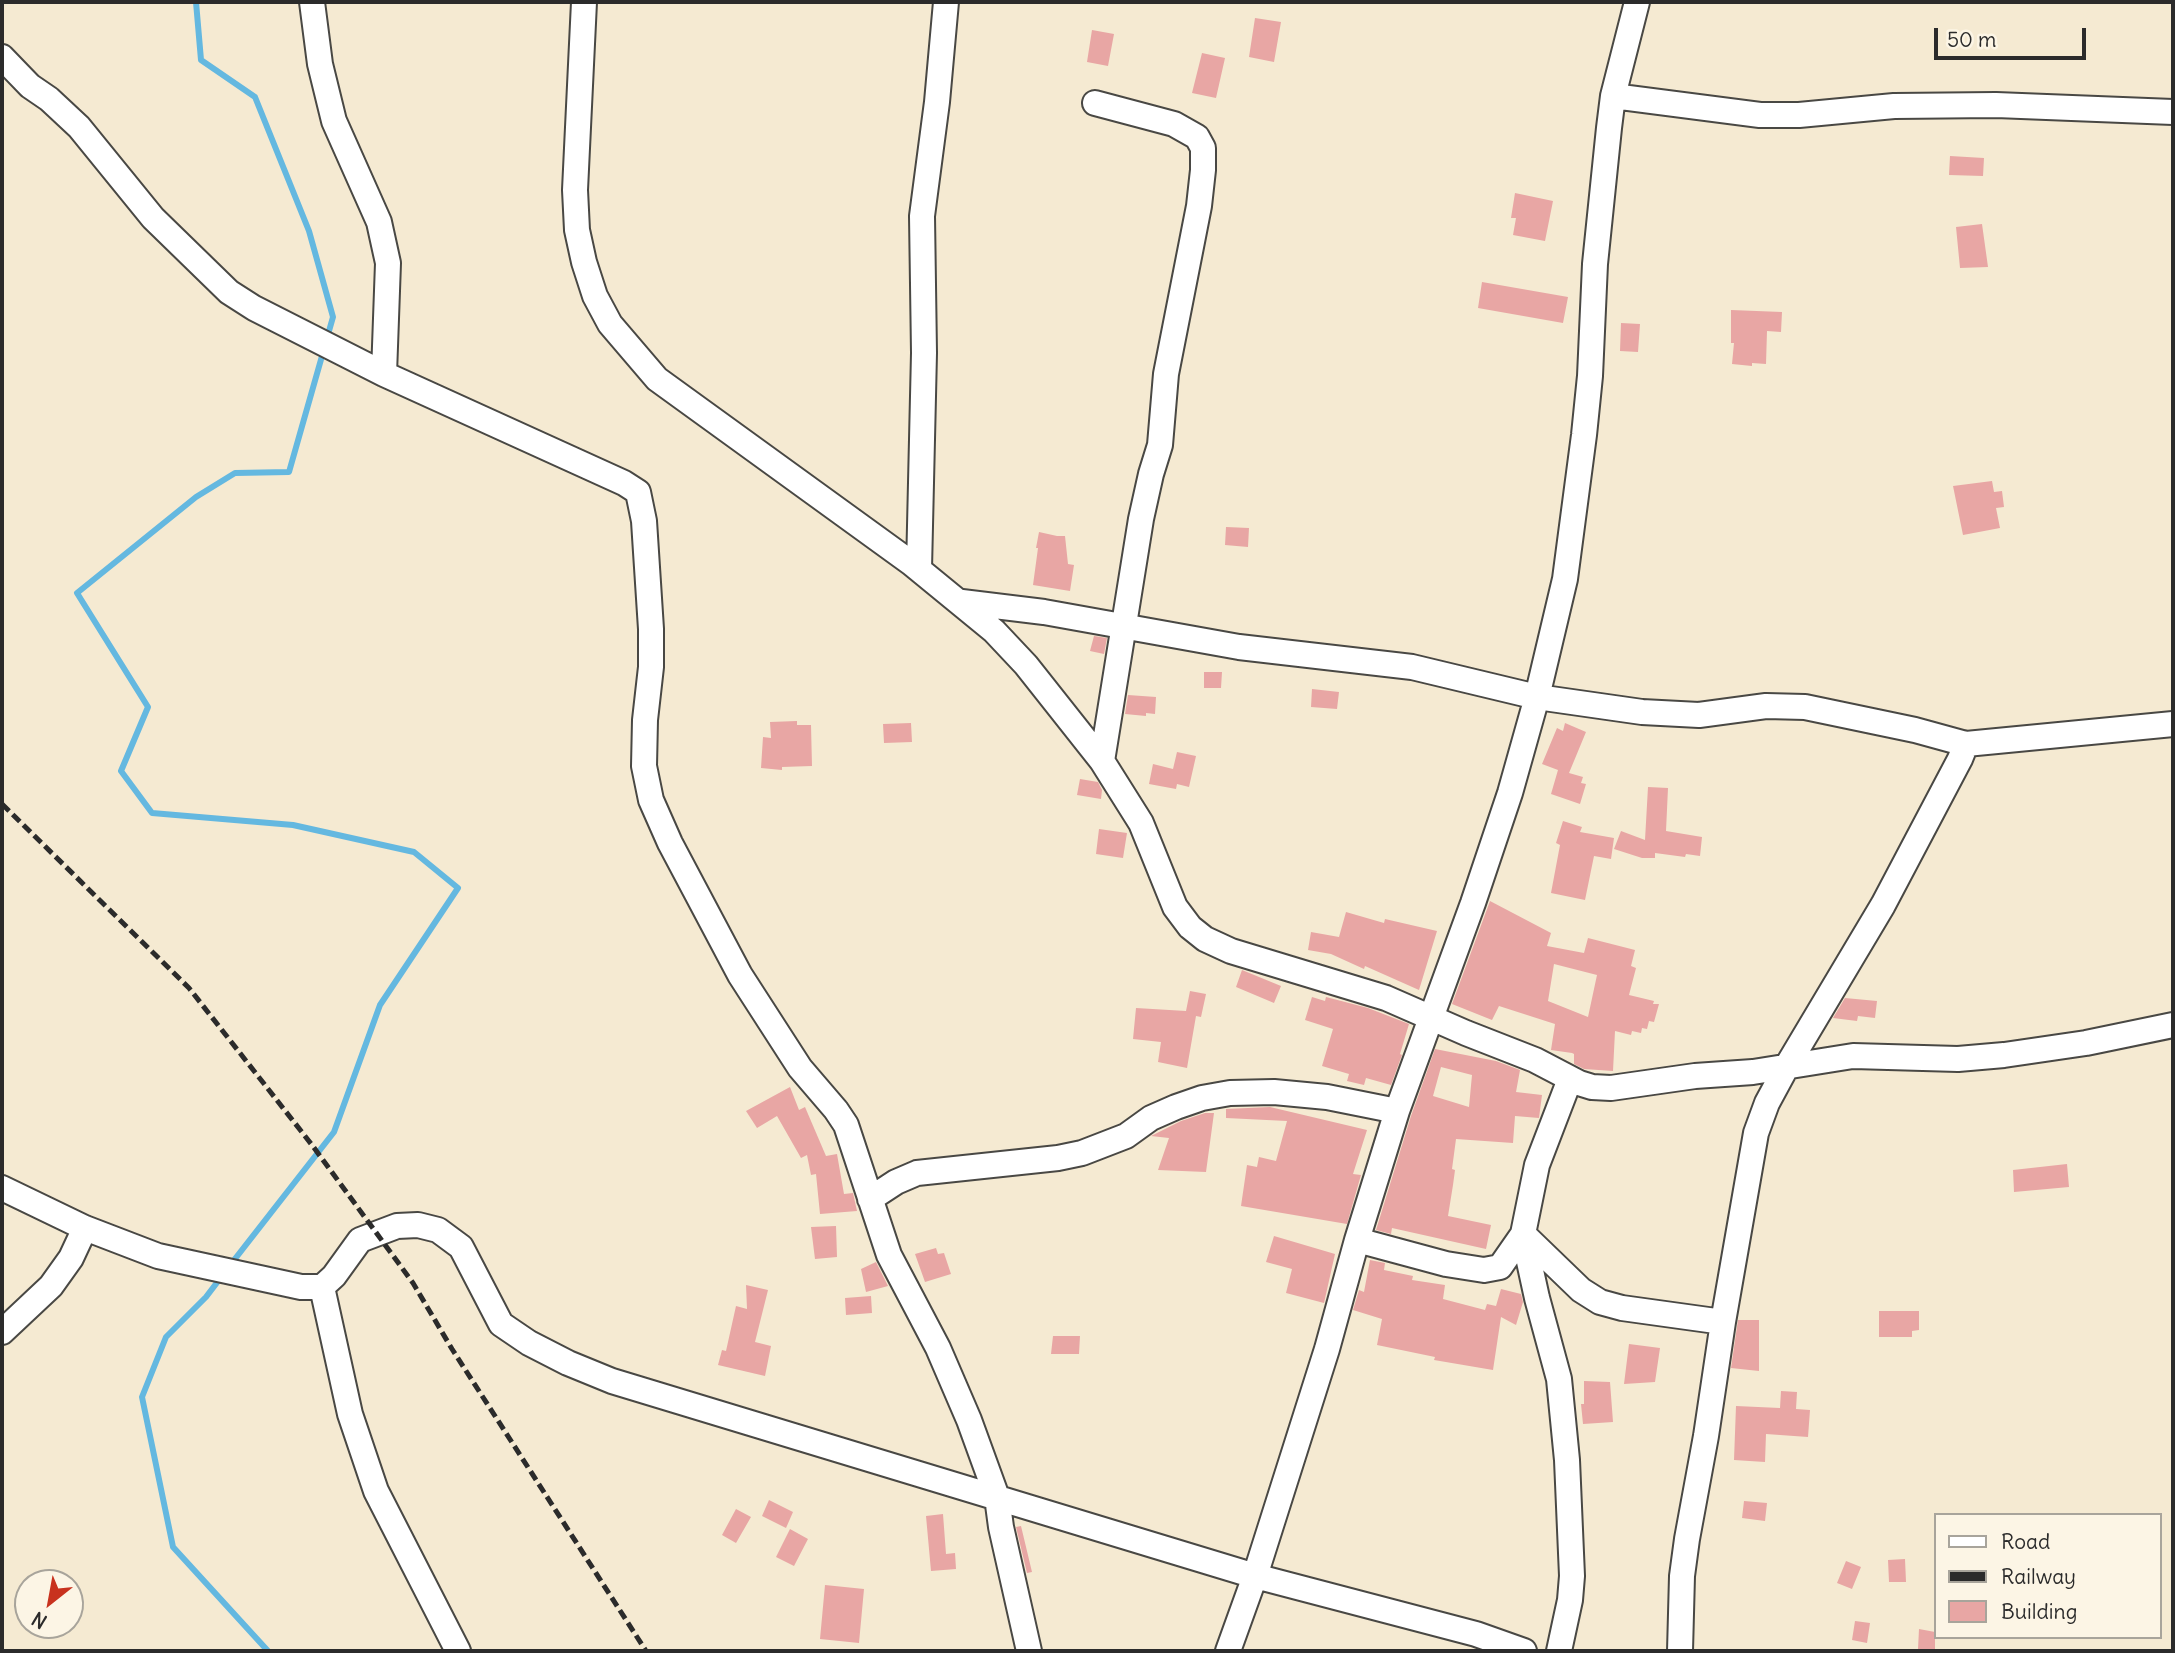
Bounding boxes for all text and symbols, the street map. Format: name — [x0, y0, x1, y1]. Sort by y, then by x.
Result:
scale bar — [1937, 14, 2089, 58]
text: 50 m — [1947, 26, 1996, 53]
legend — [1934, 1513, 2161, 1639]
text: Road — [2001, 1528, 2050, 1555]
text: Railway — [2001, 1563, 2076, 1590]
north arrow — [14, 1569, 84, 1639]
text: Building — [2001, 1598, 2077, 1625]
text: N — [27, 1607, 51, 1634]

